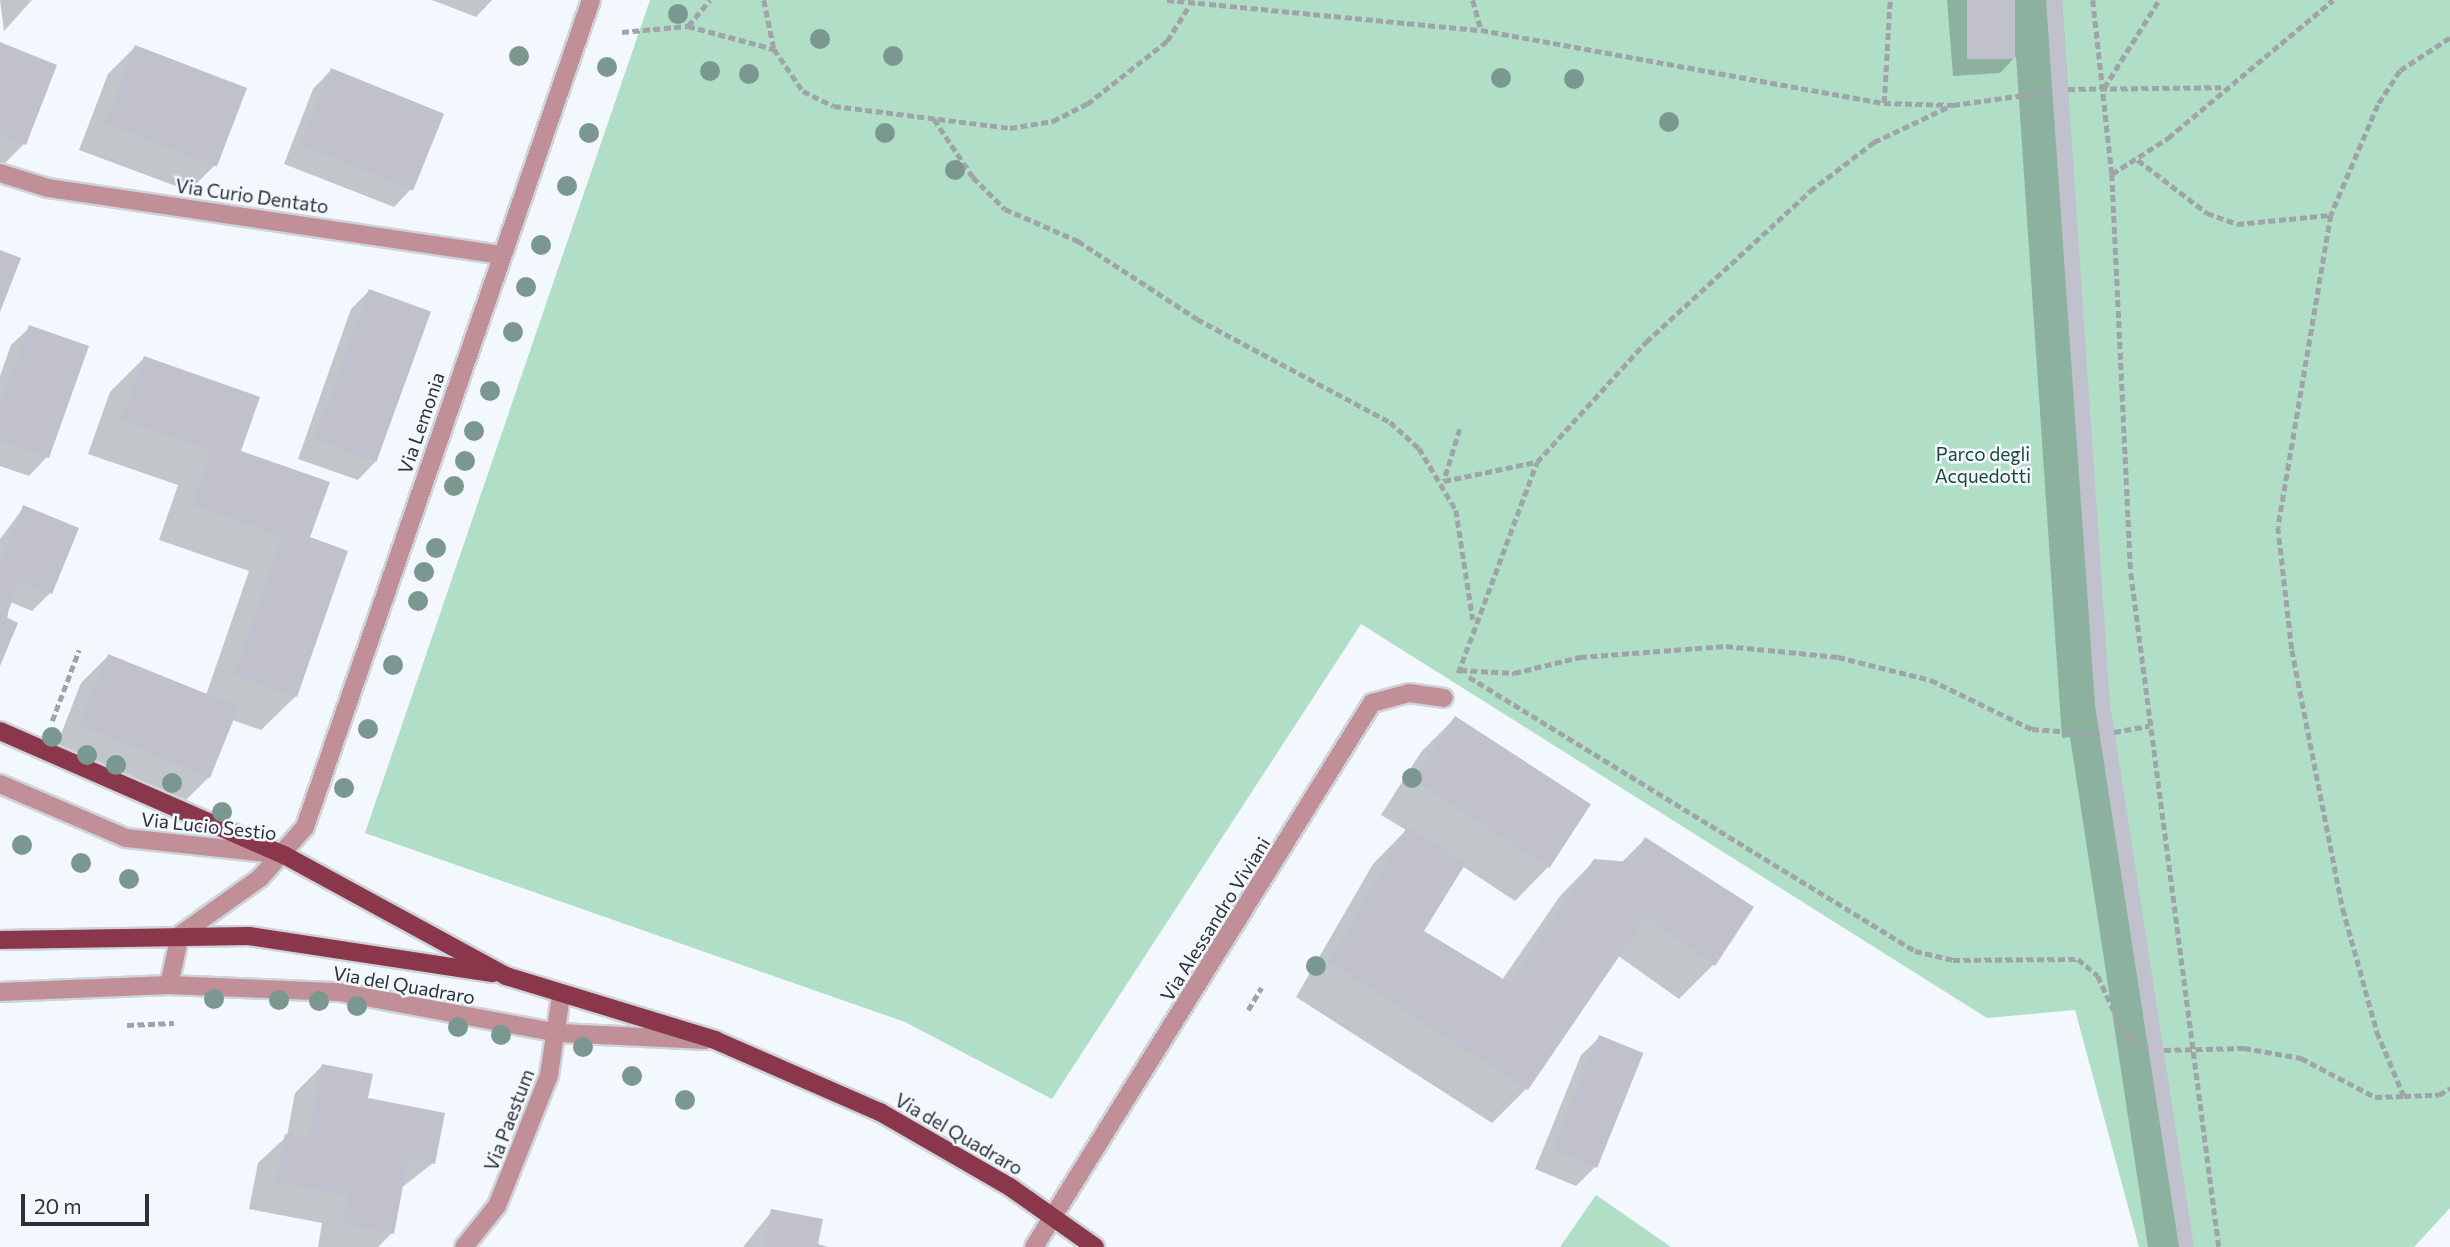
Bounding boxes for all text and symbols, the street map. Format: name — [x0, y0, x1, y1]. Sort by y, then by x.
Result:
street label: Via Curio Dentato — [174, 174, 330, 218]
street label: Via Lemonia — [393, 369, 449, 477]
park label: Parco degli Acquedotti — [1935, 443, 2031, 487]
street label: Via Lucio Sestio — [140, 808, 278, 844]
street label: Via Alessandro Viviani — [1155, 833, 1275, 1005]
street label: Via del Quadraro — [331, 961, 477, 1009]
street label: Via Paestum — [479, 1066, 539, 1174]
street label: Via del Quadraro — [891, 1088, 1027, 1180]
scale bar — [24, 1180, 152, 1224]
text: 20 m — [34, 1193, 82, 1218]

